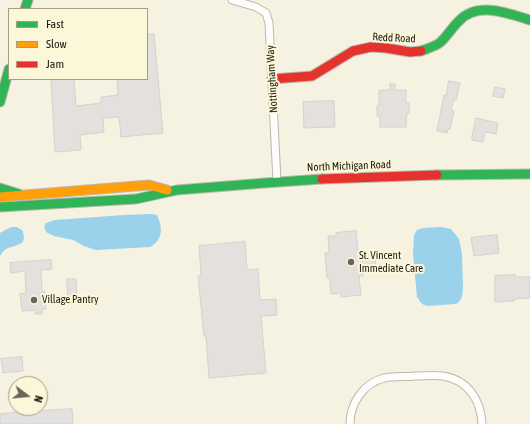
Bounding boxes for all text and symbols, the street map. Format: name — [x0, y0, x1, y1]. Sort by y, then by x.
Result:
legend — [8, 8, 148, 80]
text: Fast — [46, 17, 64, 31]
street label: Redd Road — [372, 30, 416, 46]
text: Slow — [46, 37, 67, 51]
street label: Nottingham Way — [264, 45, 280, 113]
text: Jam — [46, 57, 64, 71]
street label: North Michigan Road — [307, 158, 391, 174]
place label: St. Vincent Immediate Care — [359, 249, 423, 275]
marker: St. Vincent Immediate Care — [346, 257, 356, 267]
place label: Village Pantry — [42, 293, 98, 307]
marker: Village Pantry — [29, 295, 39, 305]
north arrow — [8, 376, 48, 416]
text: N — [32, 394, 45, 404]

